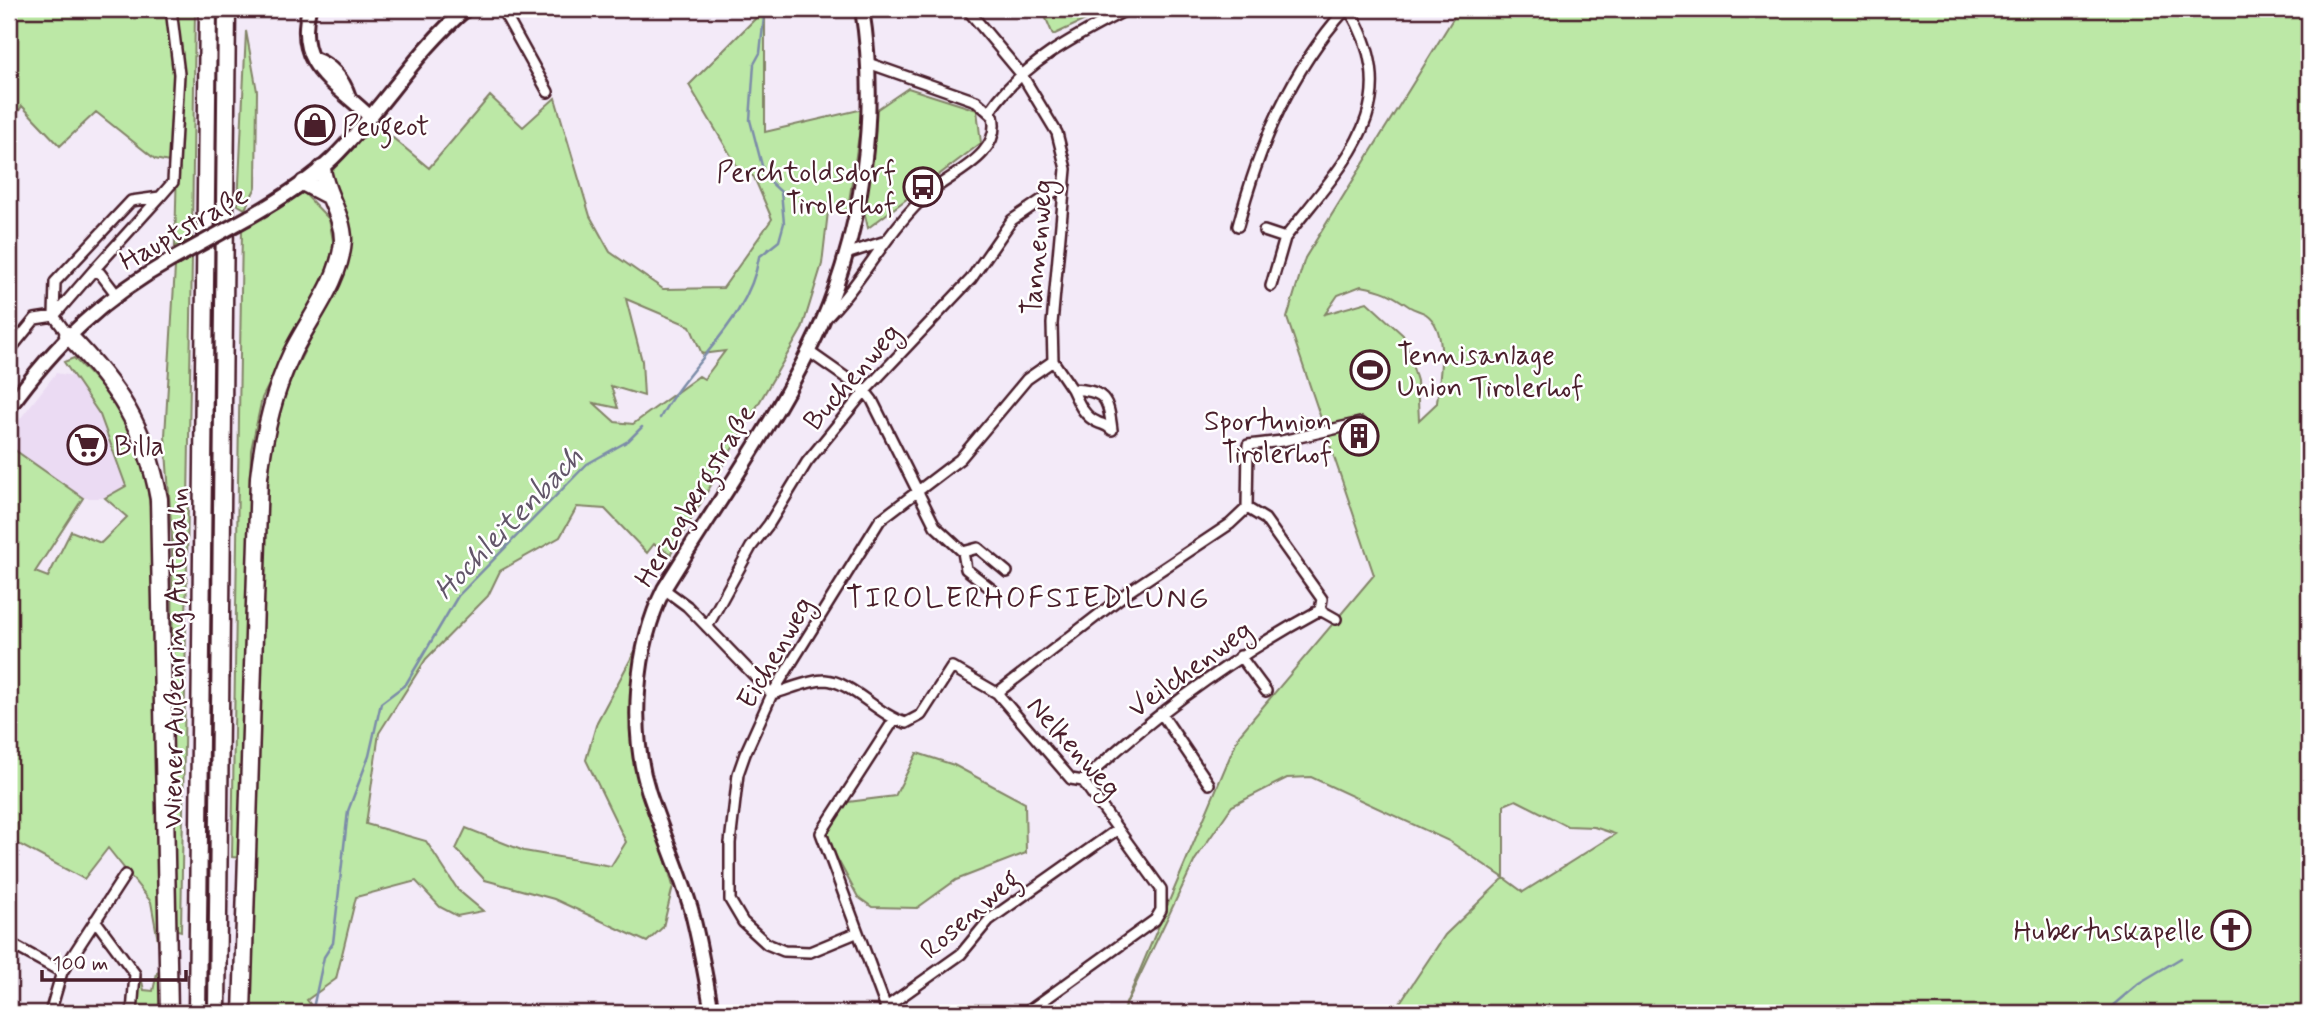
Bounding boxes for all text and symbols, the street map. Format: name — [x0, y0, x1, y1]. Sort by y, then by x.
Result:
shop icon: Peugeot — [294, 104, 336, 146]
place label: Peugeot — [342, 109, 429, 149]
place label: Perchtoldsdorf Tirolerhof — [716, 155, 896, 224]
bus stop icon: Perchtoldsdorf Tirolerhof — [902, 166, 944, 208]
street label: Hauptstraße — [113, 177, 255, 281]
street label: Tannenweg — [1014, 178, 1065, 317]
street label: Buchenweg — [796, 316, 911, 441]
place label: Tennisanlage Union Tirolerhof — [1397, 338, 1583, 407]
sports icon: Tennisanlage Union Tirolerhof — [1349, 349, 1391, 391]
street label: Herzogbergstraße — [627, 398, 768, 596]
place label: Sportunion Tirolerhof — [1204, 404, 1332, 473]
building icon: Sportunion Tirolerhof — [1338, 415, 1380, 457]
supermarket icon: Billa — [66, 424, 108, 466]
place label: Billa — [114, 429, 164, 466]
water label: Hochleitenbach — [426, 439, 592, 609]
street label: Wiener Außenring Autobahn — [155, 487, 198, 829]
district label: TIROLERHOFSIEDLUNG — [846, 579, 1210, 618]
street label: Eichenweg — [729, 590, 825, 717]
street label: Veilchenweg — [1121, 612, 1261, 729]
street label: Nelkenweg — [1016, 689, 1129, 808]
street label: Rosenweg — [913, 861, 1030, 971]
church icon: Hubertuskapelle — [2210, 909, 2252, 951]
place label: Hubertuskapelle — [2014, 914, 2204, 951]
scale bar — [42, 938, 186, 982]
text: 100 m — [52, 950, 108, 978]

